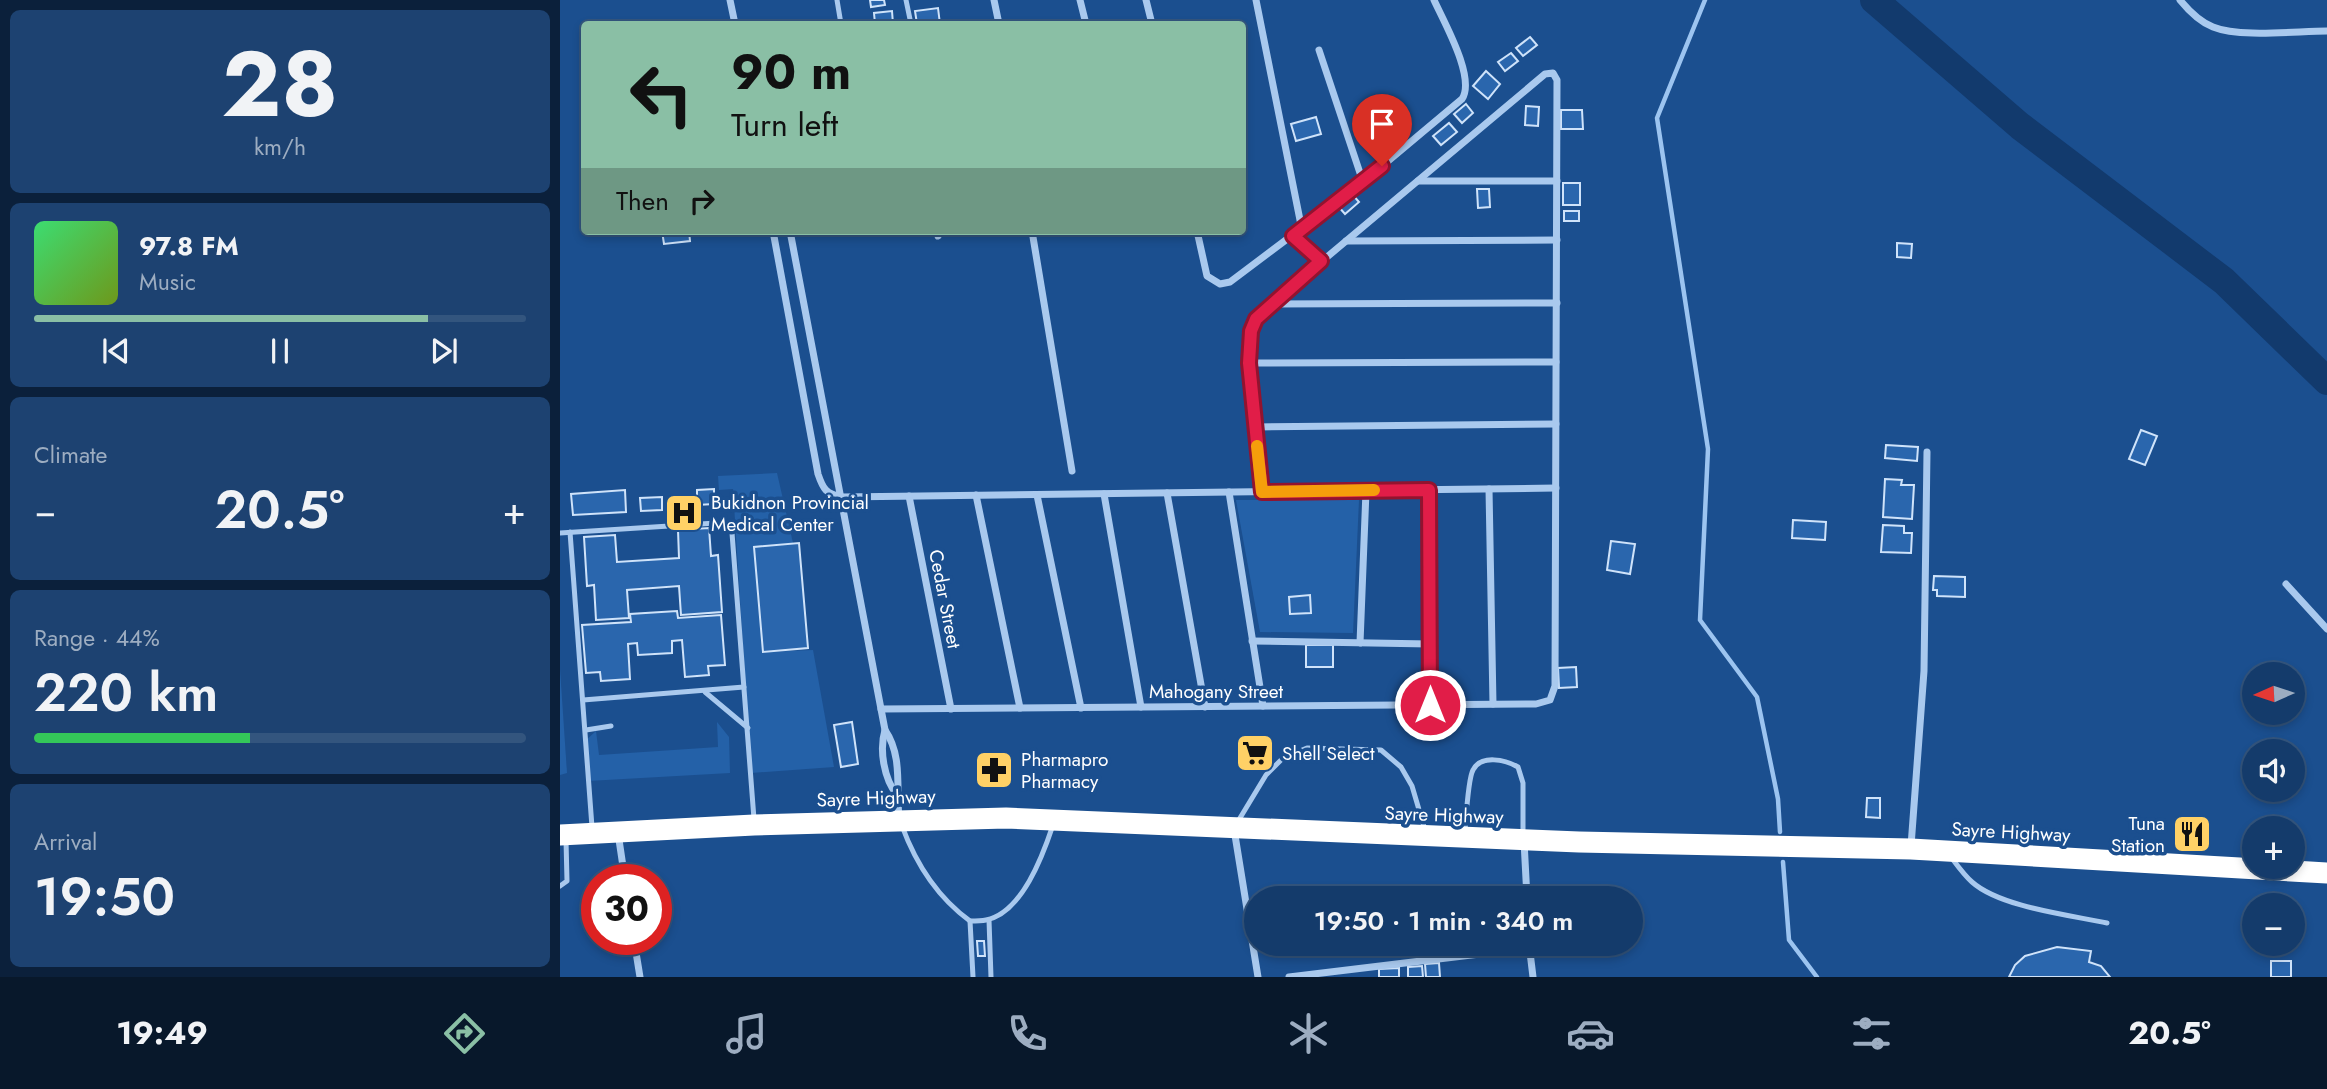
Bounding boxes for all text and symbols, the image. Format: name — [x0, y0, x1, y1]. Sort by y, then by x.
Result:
text: 28 — [222, 19, 338, 150]
text: 90 m — [731, 37, 851, 107]
icon: left — [616, 49, 707, 140]
pin — [1352, 94, 1412, 166]
text: Turn left — [731, 102, 838, 148]
icon: arrive — [1363, 105, 1401, 143]
text: km/h — [254, 130, 306, 164]
text: Then — [616, 182, 669, 220]
icon: right — [683, 182, 721, 220]
text: 97.8 FM — [139, 227, 239, 265]
text: Music — [139, 265, 196, 299]
icon: previous — [97, 332, 135, 370]
icon: pause — [261, 332, 299, 370]
icon: next — [425, 332, 463, 370]
text: Climate — [34, 438, 107, 472]
text: 20.5° — [215, 472, 344, 548]
text: − — [34, 483, 56, 538]
text: + — [503, 483, 526, 538]
place label: Bukidnon Provincial Medical Center — [711, 489, 869, 538]
hospital icon: Bukidnon Provincial Medical Center — [663, 492, 705, 534]
street label: Cedar Street — [922, 547, 968, 651]
text: Range · 44% — [34, 621, 160, 655]
text: 220 km — [34, 655, 218, 731]
north arrow — [2242, 662, 2305, 724]
map controls — [2242, 662, 2305, 956]
position arrow — [1393, 668, 1467, 742]
street label: Mahogany Street — [1149, 678, 1283, 705]
supermarket icon: Shell Select — [1234, 732, 1276, 774]
button: sound — [2242, 739, 2305, 802]
place label: Shell Select — [1282, 740, 1375, 767]
place label: Pharmapro Pharmacy — [1021, 746, 1108, 795]
pharmacy icon: Pharmapro Pharmacy — [973, 749, 1015, 791]
street label: Sayre Highway — [816, 782, 937, 814]
street label: Sayre Highway — [1384, 799, 1505, 831]
place label: Tuna Station — [2111, 810, 2165, 859]
restaurant icon: Tuna Station — [2171, 813, 2213, 855]
street label: Sayre Highway — [1951, 815, 2072, 849]
button: + — [2242, 816, 2305, 879]
text: Arrival — [34, 825, 97, 859]
text: 19:50 — [34, 859, 175, 935]
speed limit sign: 30 — [581, 864, 672, 955]
button: − — [2242, 893, 2305, 956]
text: 19:50 · 1 min · 340 m — [1314, 902, 1573, 940]
icon: directions — [440, 1009, 489, 1058]
icon: music — [722, 1009, 771, 1058]
icon: phone — [1003, 1009, 1052, 1058]
icon: climate — [1284, 1009, 1333, 1058]
icon: car — [1566, 1009, 1615, 1058]
icon: filters — [1847, 1009, 1896, 1058]
text: 19:49 — [116, 1010, 208, 1056]
text: 20.5° — [2128, 1010, 2211, 1056]

